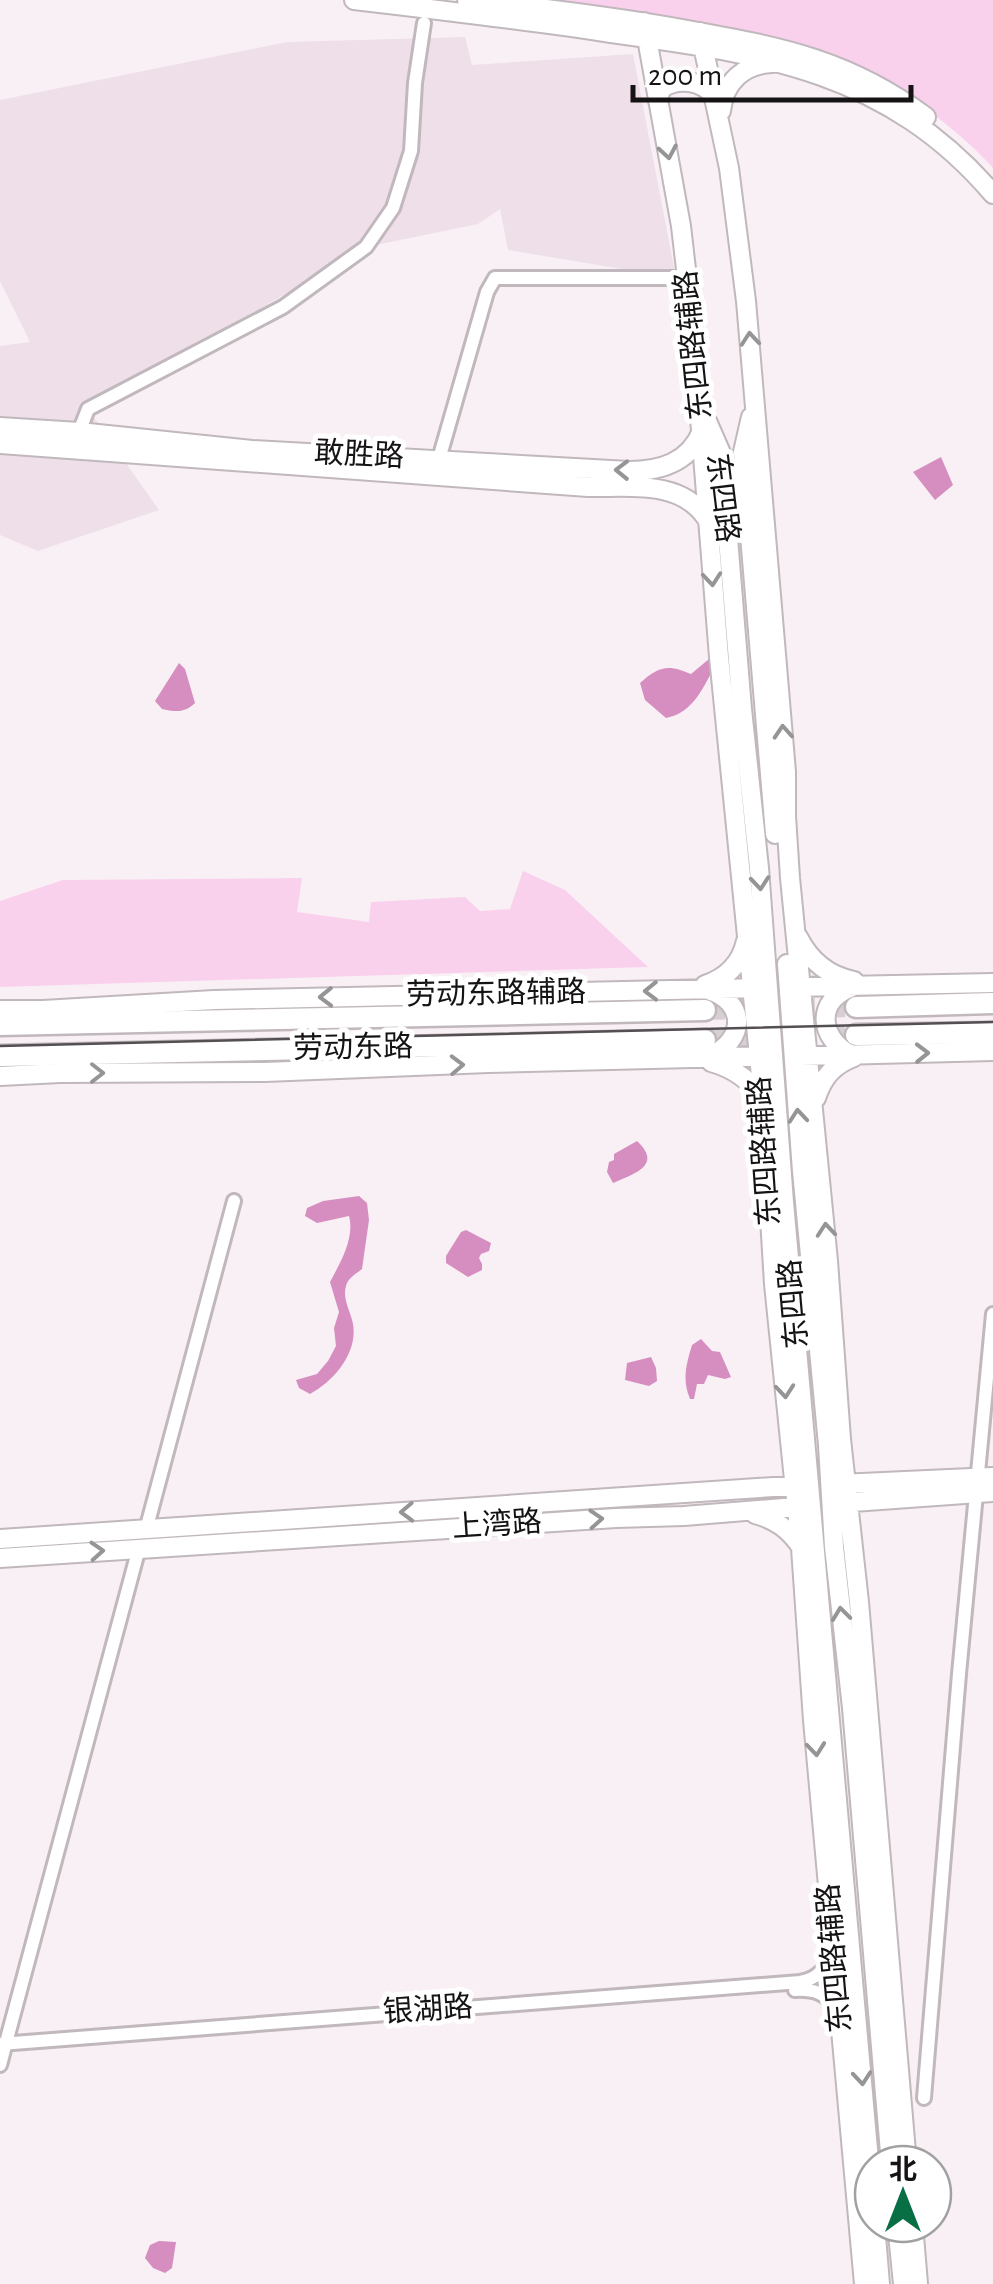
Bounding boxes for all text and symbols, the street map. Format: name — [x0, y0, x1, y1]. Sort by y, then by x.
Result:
scale bar — [633, 40, 910, 102]
text: 200 m — [648, 61, 722, 91]
one-way arrow — [656, 143, 677, 160]
street label: 东四路辅路 — [669, 269, 717, 421]
one-way arrow — [739, 330, 761, 346]
street label: 敢胜路 — [313, 436, 405, 472]
street label: 东四路 — [702, 451, 744, 544]
one-way arrow — [613, 460, 629, 481]
one-way arrow — [701, 572, 723, 588]
one-way arrow — [773, 724, 794, 740]
one-way arrow — [749, 875, 771, 891]
street label: 劳动东路辅路 — [406, 975, 586, 1011]
one-way arrow — [642, 980, 658, 1002]
one-way arrow — [317, 987, 333, 1008]
street label: 劳动东路 — [293, 1030, 413, 1064]
one-way arrow — [916, 1042, 931, 1064]
one-way arrow — [450, 1054, 466, 1075]
one-way arrow — [90, 1062, 106, 1084]
street label: 东四路辅路 — [743, 1075, 785, 1227]
one-way arrow — [788, 1107, 809, 1123]
one-way arrow — [815, 1222, 837, 1238]
street label: 东四路 — [773, 1258, 813, 1350]
one-way arrow — [773, 1383, 795, 1399]
one-way arrow — [398, 1502, 414, 1523]
street label: 上湾路 — [451, 1505, 543, 1543]
one-way arrow — [589, 1509, 605, 1530]
one-way arrow — [90, 1541, 106, 1562]
one-way arrow — [831, 1606, 852, 1622]
one-way arrow — [805, 1742, 826, 1758]
street label: 东四路辅路 — [812, 1882, 856, 2034]
street label: 银湖路 — [382, 1990, 474, 2028]
one-way arrow — [850, 2071, 872, 2087]
north arrow — [853, 2144, 953, 2244]
text: 北 — [889, 2155, 917, 2185]

